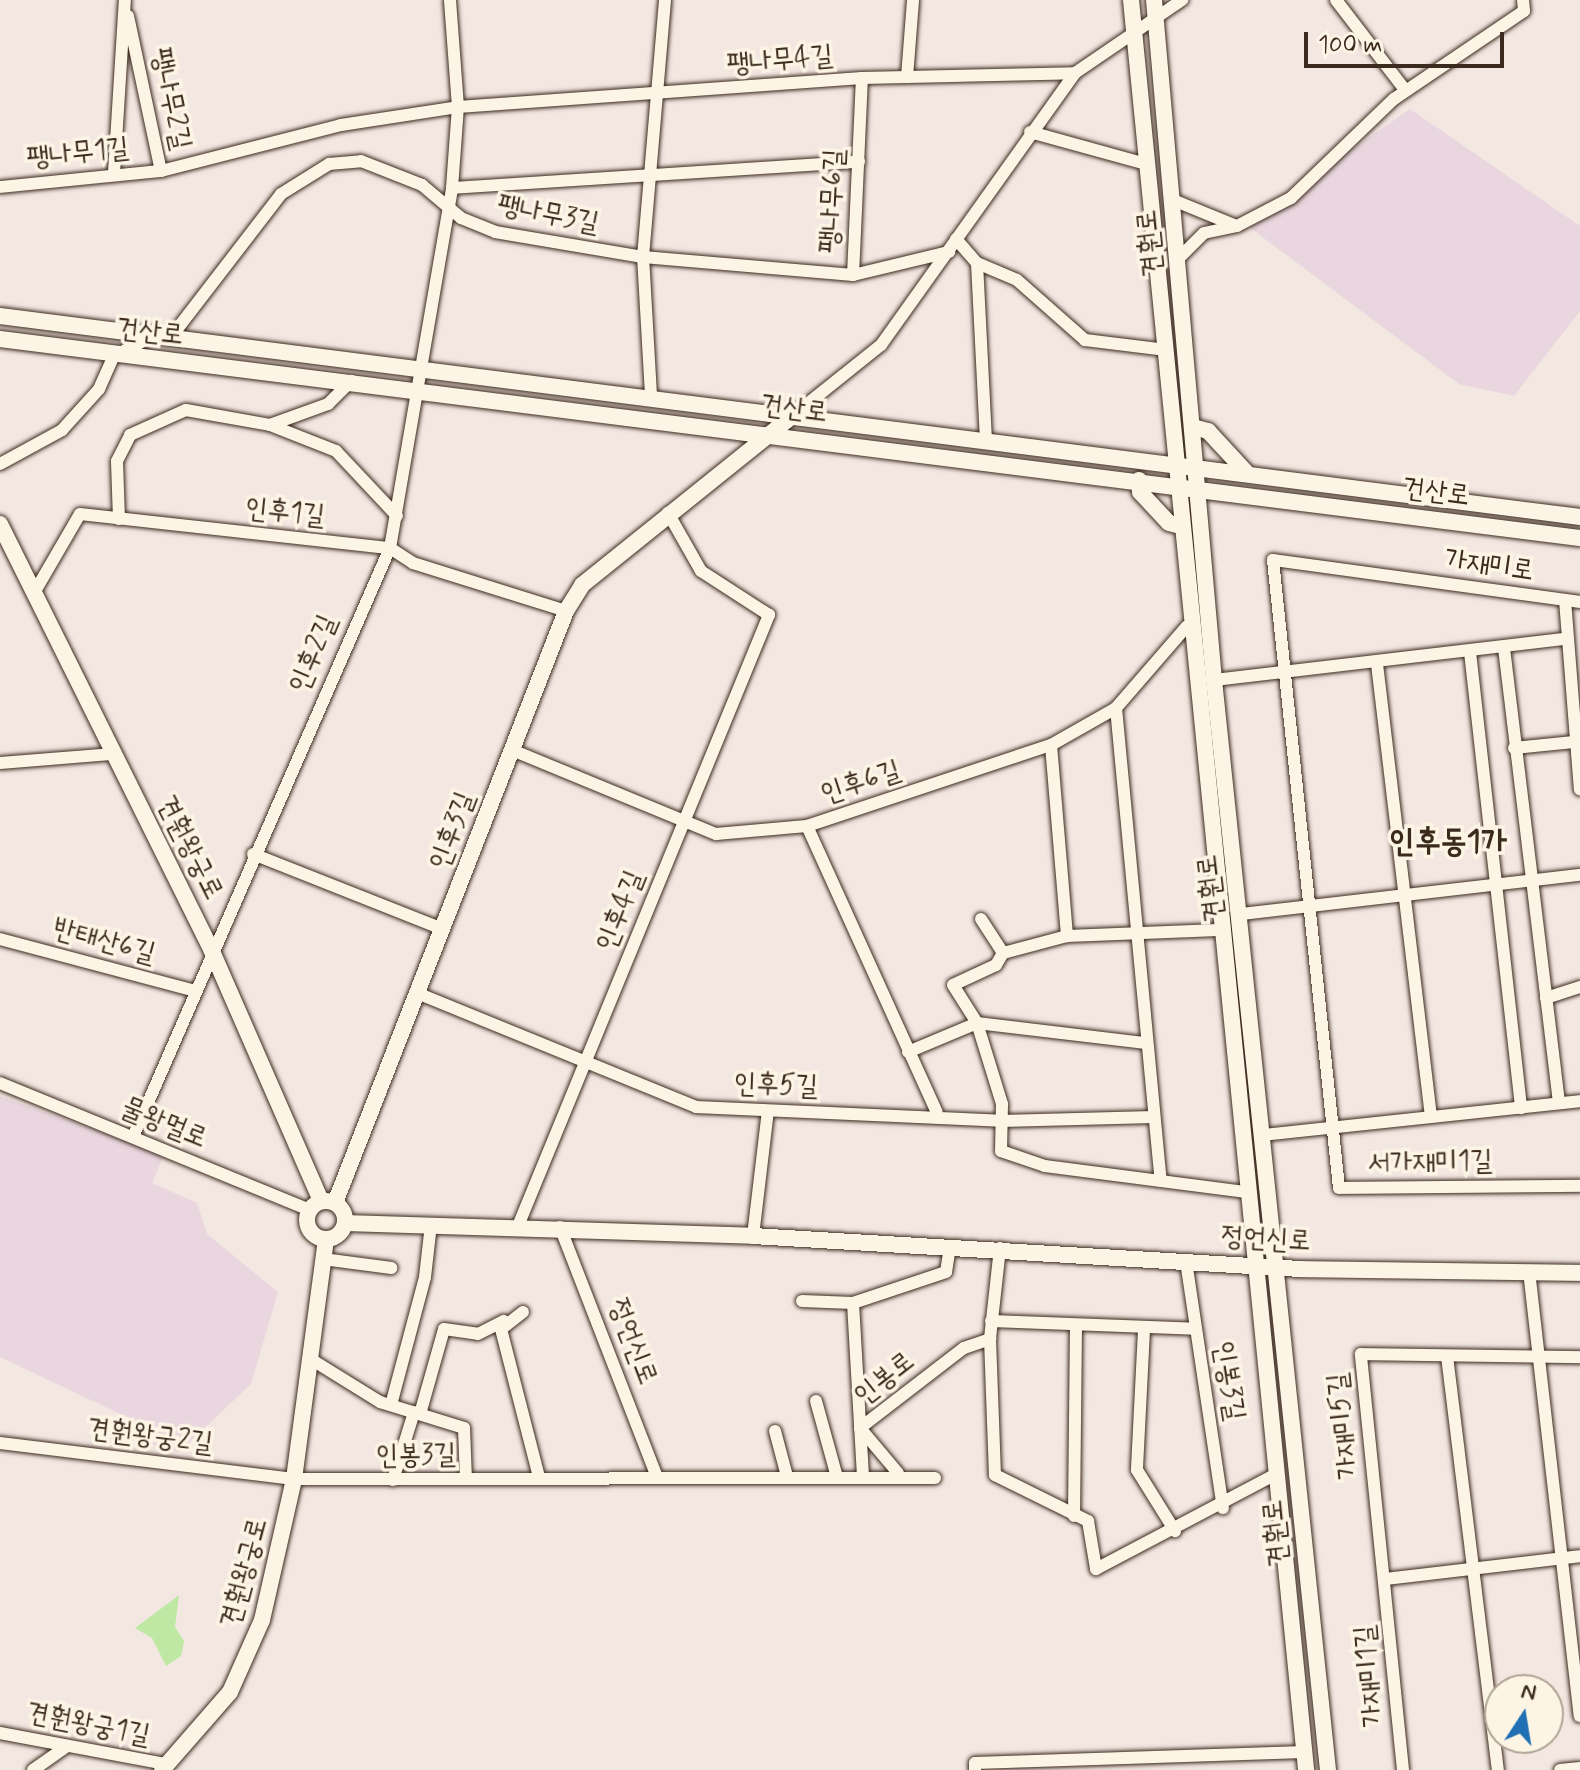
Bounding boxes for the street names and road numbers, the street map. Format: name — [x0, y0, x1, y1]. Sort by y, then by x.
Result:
street label: 팽나무4길 — [726, 40, 834, 82]
street label: 팽나무2길 — [143, 45, 197, 153]
street label: 팽나무1길 — [25, 132, 131, 176]
street label: 팽나무6길 — [813, 148, 853, 254]
street label: 팽나무3길 — [494, 189, 602, 241]
street label: 견훤로 — [1131, 208, 1171, 278]
street label: 건산로 — [115, 313, 185, 353]
street label: 건산로 — [758, 389, 830, 431]
street label: 건산로 — [1400, 472, 1472, 514]
street label: 인후1길 — [243, 492, 327, 534]
street label: 가재미로 — [1442, 543, 1536, 589]
street label: 인후2길 — [283, 610, 345, 698]
street label: 인후6길 — [817, 754, 905, 812]
street label: 인후3길 — [423, 788, 483, 874]
street label: 견훤왕궁로 — [148, 790, 230, 906]
street label: 견훤로 — [1191, 852, 1233, 924]
street label: 인후4길 — [590, 866, 652, 956]
street label: 반태산6길 — [49, 912, 159, 972]
street label: 인후5길 — [733, 1068, 819, 1104]
street label: 물왕멀로 — [116, 1092, 212, 1156]
street label: 서가재미1길 — [1367, 1145, 1493, 1181]
street label: 정언신로 — [1220, 1221, 1312, 1259]
street label: 정언신로 — [600, 1294, 664, 1390]
street label: 인봉3길 — [1205, 1339, 1251, 1423]
street label: 인봉로 — [848, 1345, 922, 1413]
street label: 가재미5길 — [1322, 1371, 1366, 1481]
street label: 견훤왕궁2길 — [85, 1413, 215, 1461]
street label: 인봉3길 — [376, 1439, 456, 1473]
street label: 견훤로 — [1257, 1498, 1297, 1568]
street label: 견훤왕궁로 — [214, 1514, 276, 1632]
street label: 가재미1길 — [1349, 1623, 1391, 1729]
street label: 견훤왕궁1길 — [23, 1697, 153, 1753]

